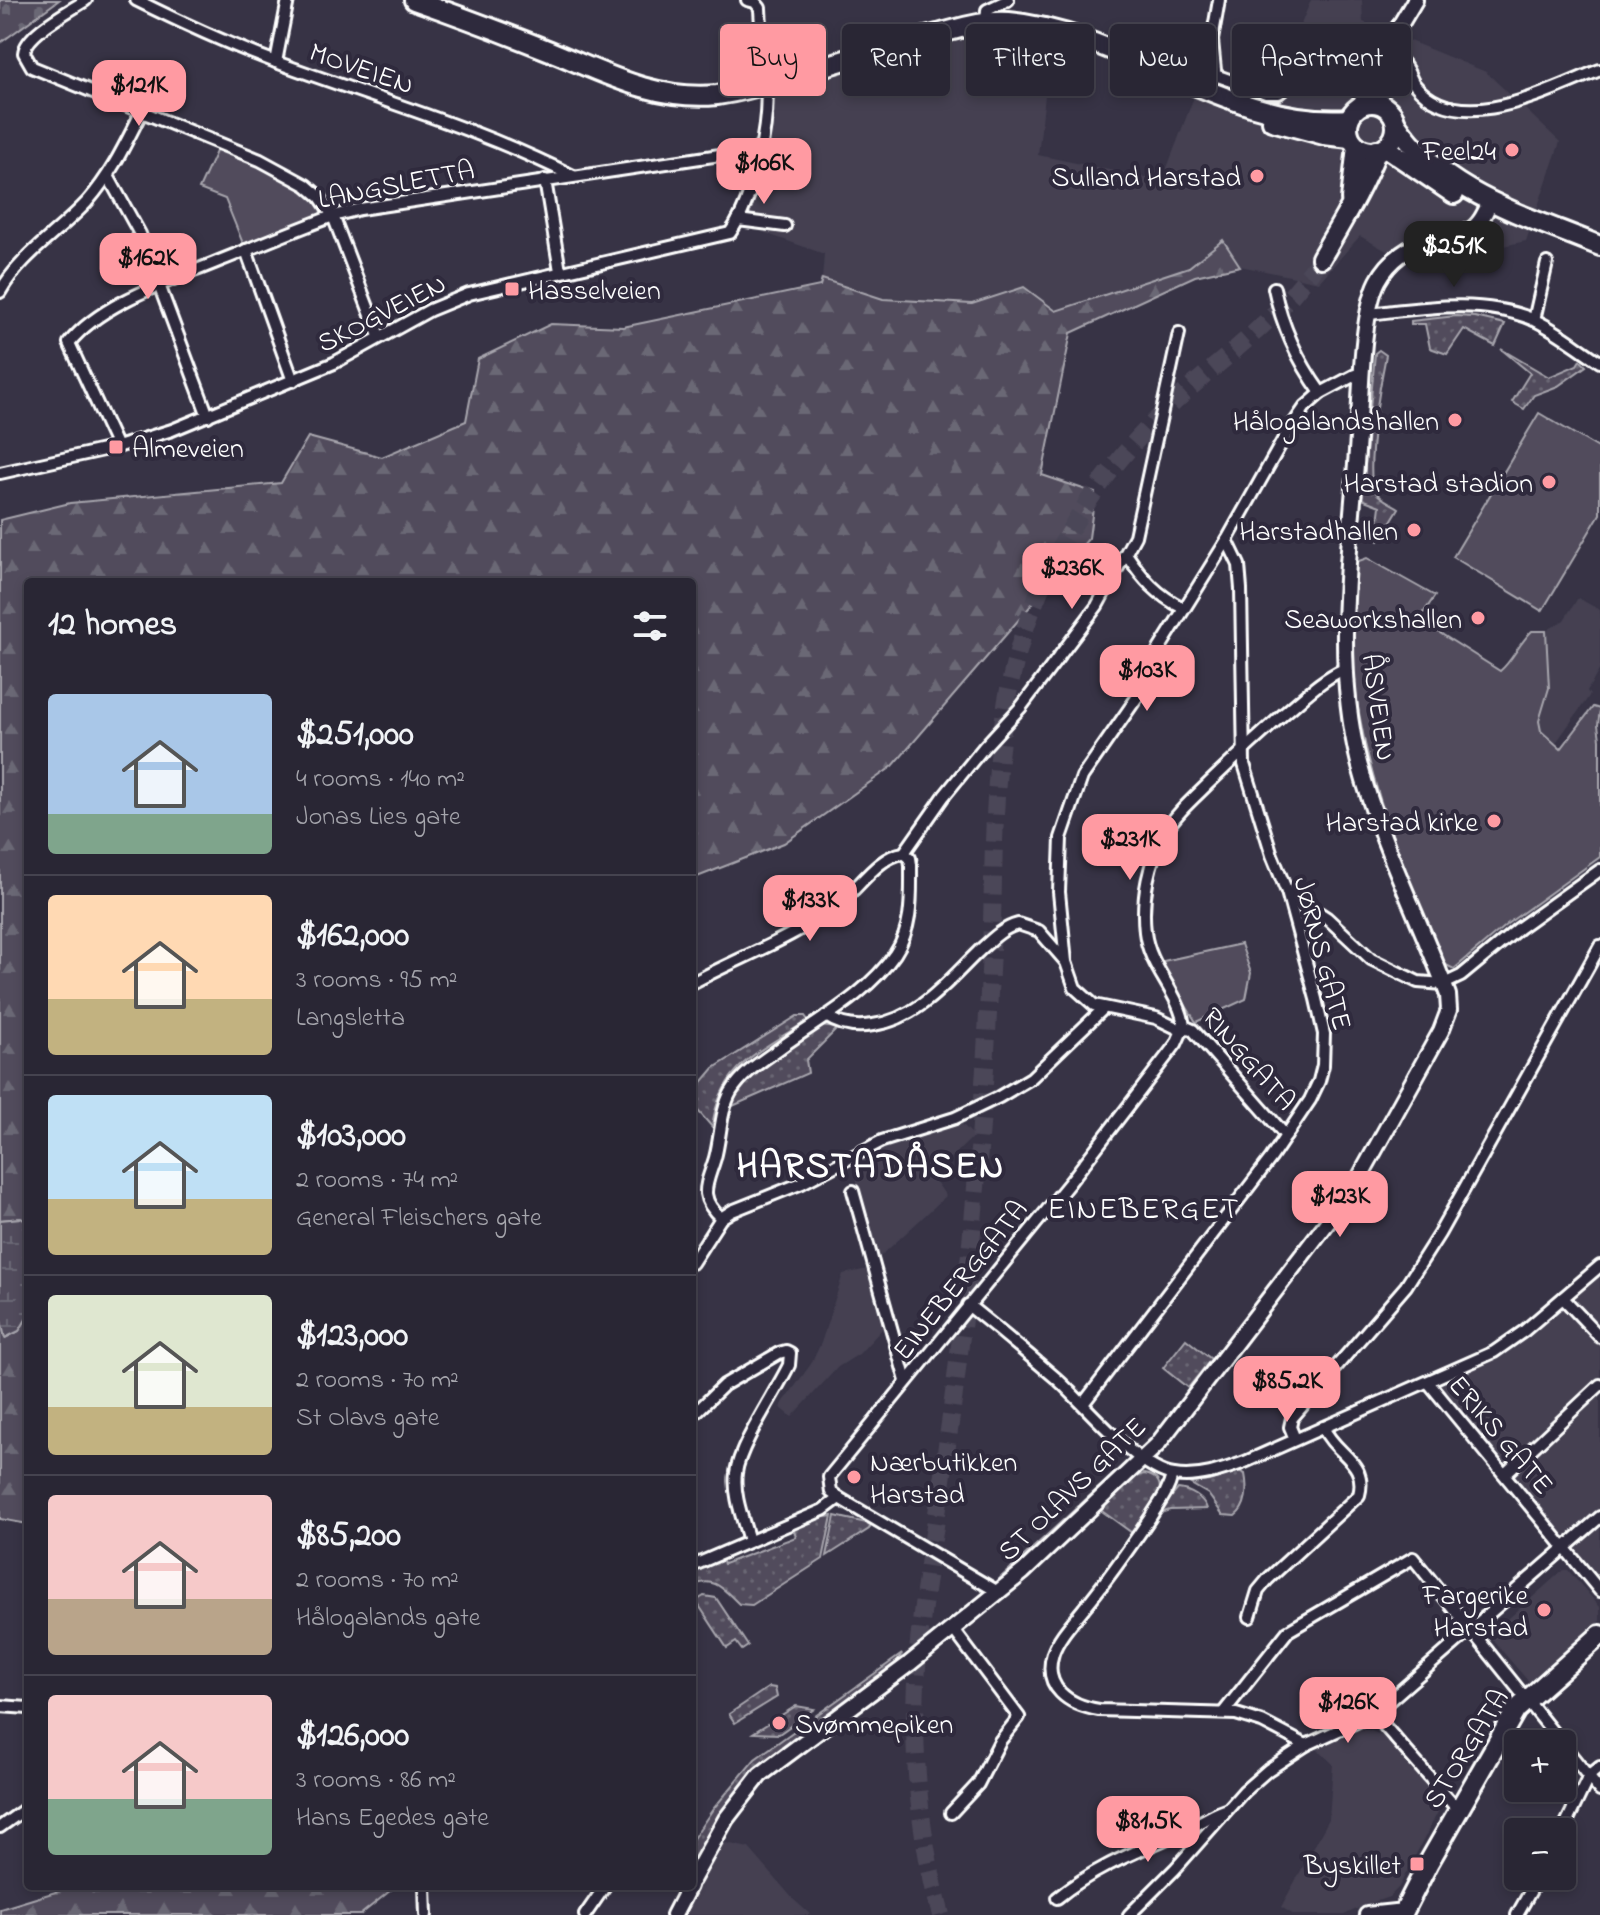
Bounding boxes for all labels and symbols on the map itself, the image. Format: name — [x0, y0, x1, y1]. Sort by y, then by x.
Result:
street label: MOVEIEN — [303, 33, 419, 107]
pin: $121K — [83, 60, 195, 128]
place label: Feel24 — [1422, 133, 1496, 174]
pin: $106K — [708, 138, 820, 206]
marker: Feel24 — [1503, 141, 1521, 159]
street label: LANGSLETTA — [315, 151, 478, 222]
place label: Sulland Harstad — [1051, 159, 1241, 200]
marker: Sulland Harstad — [1248, 167, 1266, 185]
pin: $251K — [1398, 221, 1510, 289]
pin: $162K — [92, 233, 204, 301]
street label: SKOGVEIEN — [311, 265, 454, 365]
place label: Hasselveien — [528, 272, 661, 313]
marker: Hasselveien — [503, 280, 521, 298]
place label: Hålogalandshallen — [1233, 403, 1439, 444]
marker: Hålogalandshallen — [1446, 411, 1464, 429]
place label: Almeveien — [132, 430, 244, 471]
marker: Almeveien — [107, 438, 125, 456]
place label: Harstad stadion — [1343, 465, 1533, 506]
marker: Harstad stadion — [1540, 473, 1558, 491]
place label: Harstadhallen — [1239, 513, 1398, 554]
marker: Harstadhallen — [1405, 521, 1423, 539]
pin: $236K — [1016, 543, 1128, 611]
place label: Seaworkshallen — [1284, 601, 1462, 642]
marker: Seaworkshallen — [1469, 609, 1487, 627]
pin: $103K — [1091, 645, 1203, 713]
street label: ÅSVEIEN — [1349, 651, 1404, 764]
place label: Harstad kirke — [1326, 804, 1478, 845]
marker: Harstad kirke — [1485, 812, 1503, 830]
pin: $231K — [1074, 814, 1186, 882]
street label: JØRNS GATE — [1280, 873, 1361, 1035]
pin: $133K — [754, 875, 866, 943]
street label: RINGGATA — [1191, 999, 1304, 1121]
district label: HARSTADÅSEN — [737, 1141, 1005, 1195]
pin: $123K — [1284, 1171, 1396, 1239]
district label: EINEBERGET — [1047, 1189, 1241, 1233]
street label: EINEBERGGATA — [884, 1192, 1039, 1370]
pin: $85.2K — [1222, 1356, 1352, 1424]
street label: ERIKS GATE — [1437, 1367, 1562, 1505]
street label: ST OLAVS GATE — [990, 1409, 1157, 1572]
place label: Nærbutikken Harstad — [870, 1444, 1017, 1517]
marker: Nærbutikken Harstad — [845, 1468, 863, 1486]
place label: Fargerike Harstad — [1421, 1577, 1528, 1650]
marker: Fargerike Harstad — [1535, 1601, 1553, 1619]
pin: $126K — [1292, 1677, 1404, 1745]
street label: STORGATA — [1415, 1682, 1521, 1818]
place label: Svømmepiken — [795, 1706, 953, 1747]
marker: Svømmepiken — [770, 1714, 788, 1732]
pin: $81.5K — [1083, 1796, 1213, 1864]
place label: Byskillet — [1303, 1847, 1401, 1888]
marker: Byskillet — [1408, 1855, 1426, 1873]

